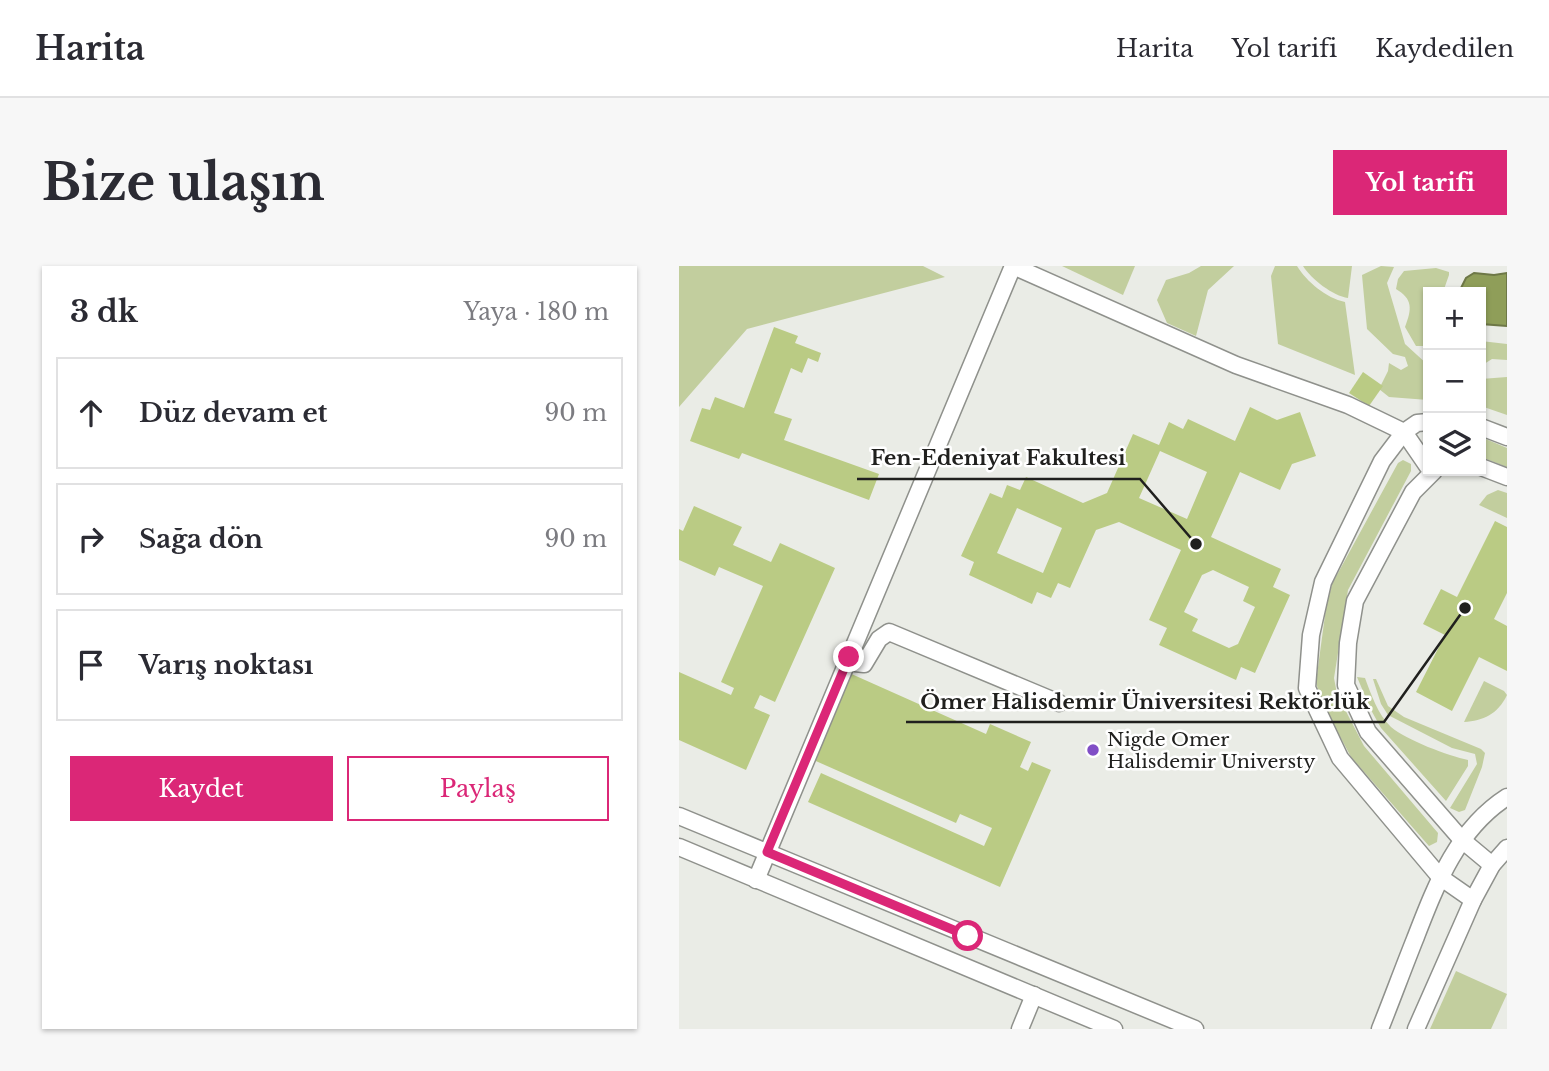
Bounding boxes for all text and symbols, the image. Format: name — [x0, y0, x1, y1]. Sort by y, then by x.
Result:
text: Harita — [35, 28, 145, 69]
text: Harita — [1116, 34, 1194, 63]
text: Yol tarifi — [1232, 34, 1337, 63]
text: Kaydedilen — [1375, 34, 1514, 63]
button: Yol tarifi — [1333, 150, 1507, 215]
text: Bize ulaşın — [42, 152, 325, 213]
map controls — [1423, 287, 1486, 476]
button: + — [1423, 287, 1486, 350]
text: 3 dk — [70, 293, 138, 330]
text: Yaya · 180 m — [464, 298, 609, 326]
button: − — [1423, 350, 1486, 413]
icon: ahead — [72, 394, 110, 432]
text: Düz devam et — [139, 397, 328, 429]
text: 90 m — [545, 399, 607, 427]
button: layers — [1423, 413, 1486, 476]
callout: Fen-Edeniyat Fakultesi — [857, 437, 1140, 479]
text: Fen-Edeniyat Fakultesi — [870, 445, 1126, 471]
icon: right — [72, 520, 110, 558]
text: Sağa dön — [139, 523, 263, 555]
text: 90 m — [545, 525, 607, 553]
route end — [833, 641, 864, 672]
icon: arrive — [72, 646, 110, 684]
text: Varış noktası — [139, 649, 314, 681]
callout: Ömer Halisdemir Üniversitesi Rektörlük — [906, 680, 1384, 722]
text: Ömer Halisdemir Üniversitesi Rektörlük — [920, 689, 1371, 715]
place label: Nigde Omer Halisdemir Universty — [1107, 728, 1315, 773]
marker: Nigde Omer Halisdemir Universty — [1085, 742, 1101, 758]
button: Kaydet — [70, 756, 333, 821]
button: Paylaş — [347, 756, 609, 821]
route start — [952, 920, 983, 951]

